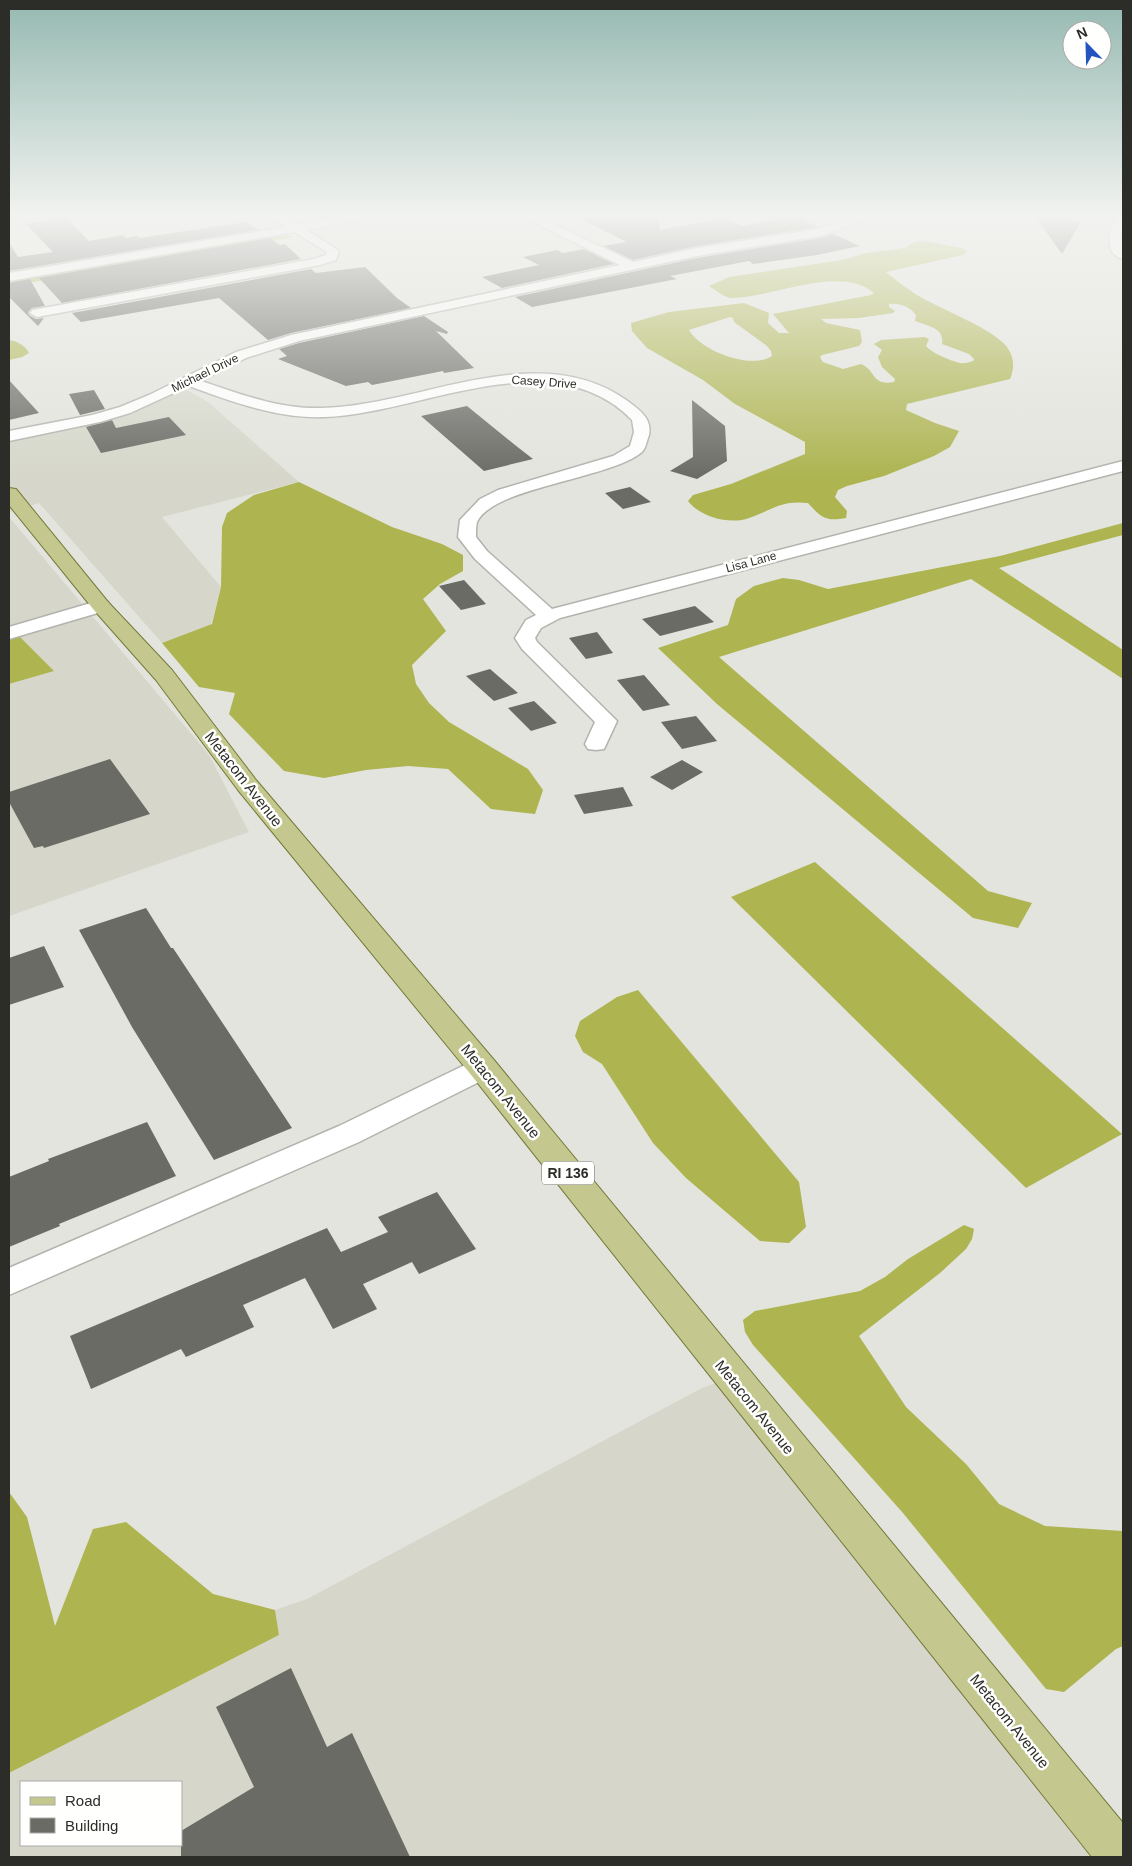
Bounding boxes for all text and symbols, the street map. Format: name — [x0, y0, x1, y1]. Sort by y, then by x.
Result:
north arrow — [1062, 20, 1112, 70]
text: N — [1074, 24, 1090, 42]
street label: Michael Drive — [169, 351, 241, 395]
street label: Casey Drive — [511, 373, 577, 391]
street label: Lisa Lane — [724, 548, 778, 575]
street label: Metacom Avenue — [202, 728, 286, 830]
street label: Metacom Avenue — [458, 1041, 544, 1141]
road number: RI 136 — [542, 1162, 594, 1184]
street label: Metacom Avenue — [712, 1357, 798, 1457]
street label: Metacom Avenue — [967, 1671, 1053, 1771]
legend — [20, 1781, 182, 1846]
text: Road — [65, 1792, 101, 1809]
text: Building — [65, 1817, 118, 1834]

